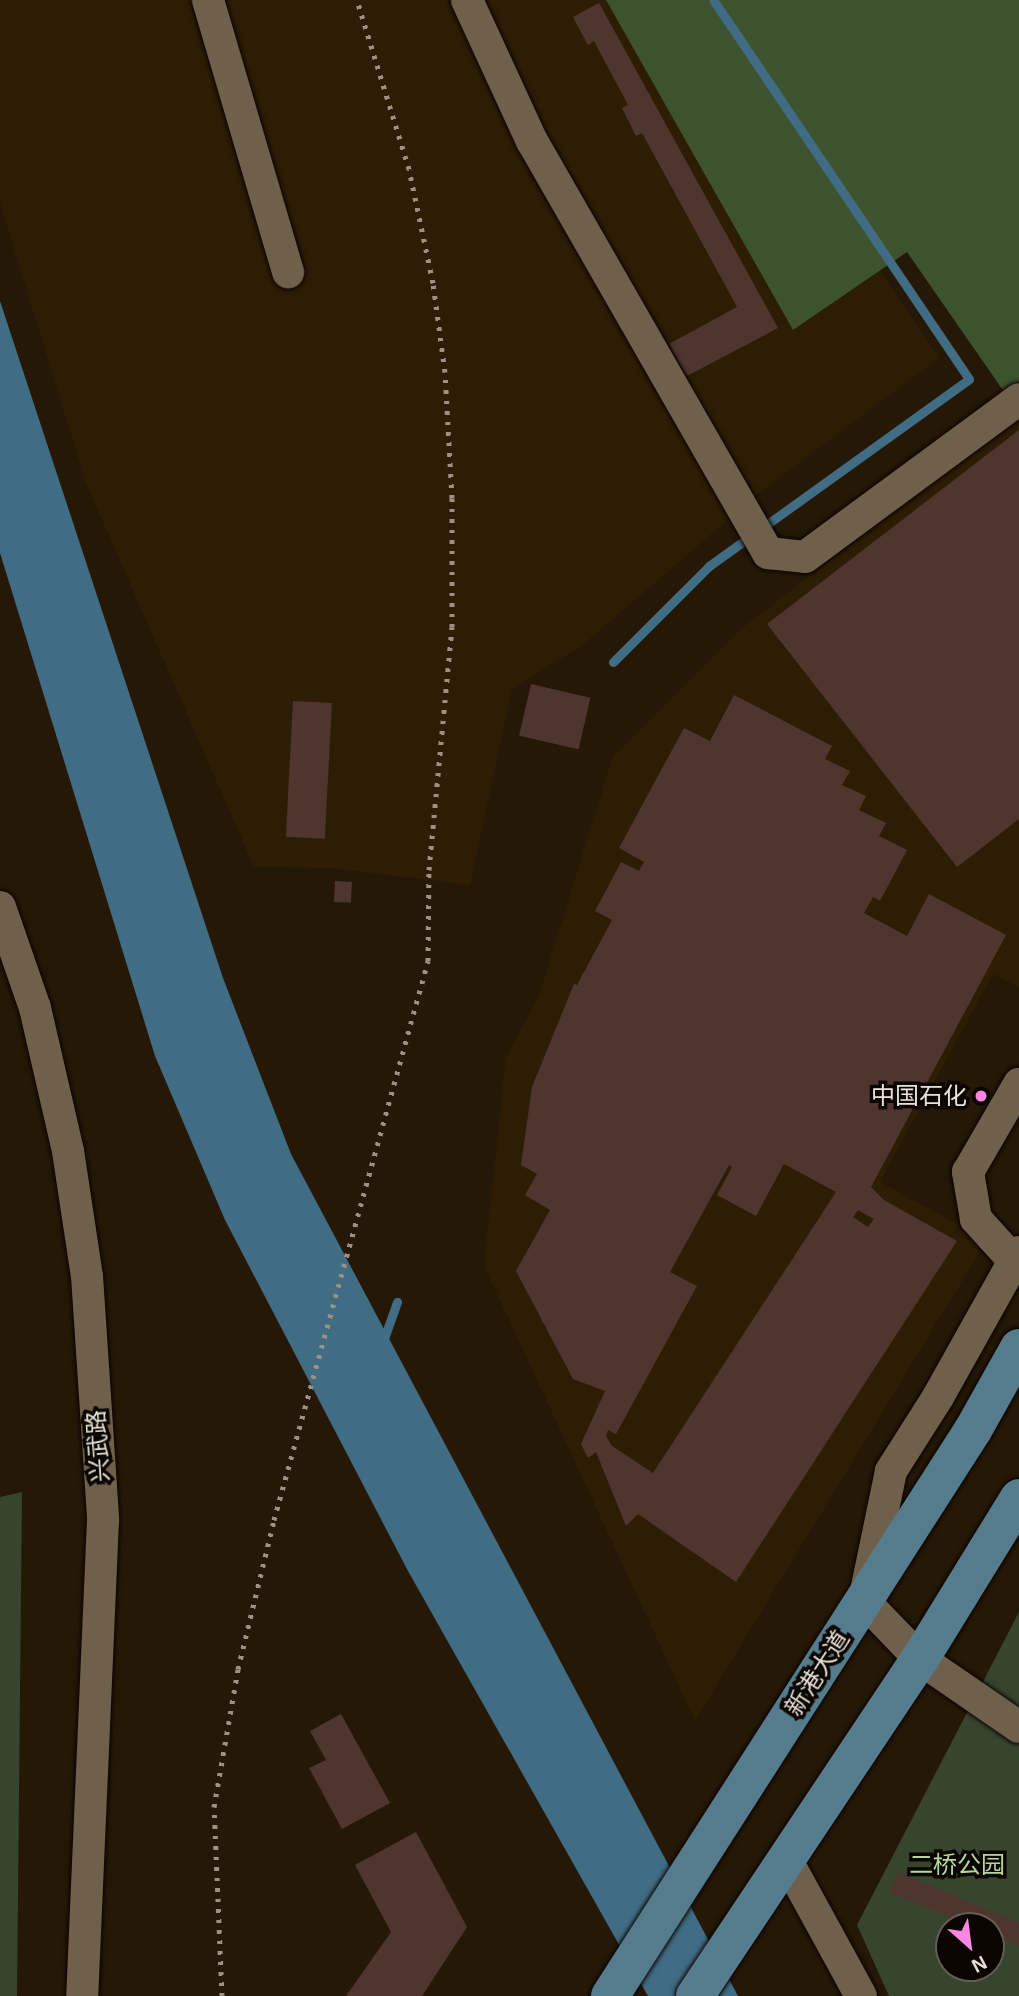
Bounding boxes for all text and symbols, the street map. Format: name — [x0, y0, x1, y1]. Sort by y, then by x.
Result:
place label: 中国石化 — [871, 1082, 967, 1110]
marker: 中国石化 — [973, 1088, 989, 1104]
street label: 兴武路 — [81, 1409, 115, 1483]
street label: 新港大道 — [779, 1625, 855, 1721]
park label: 二桥公园 — [909, 1851, 1005, 1879]
north arrow — [935, 1912, 1005, 1982]
text: N — [968, 1952, 990, 1977]

